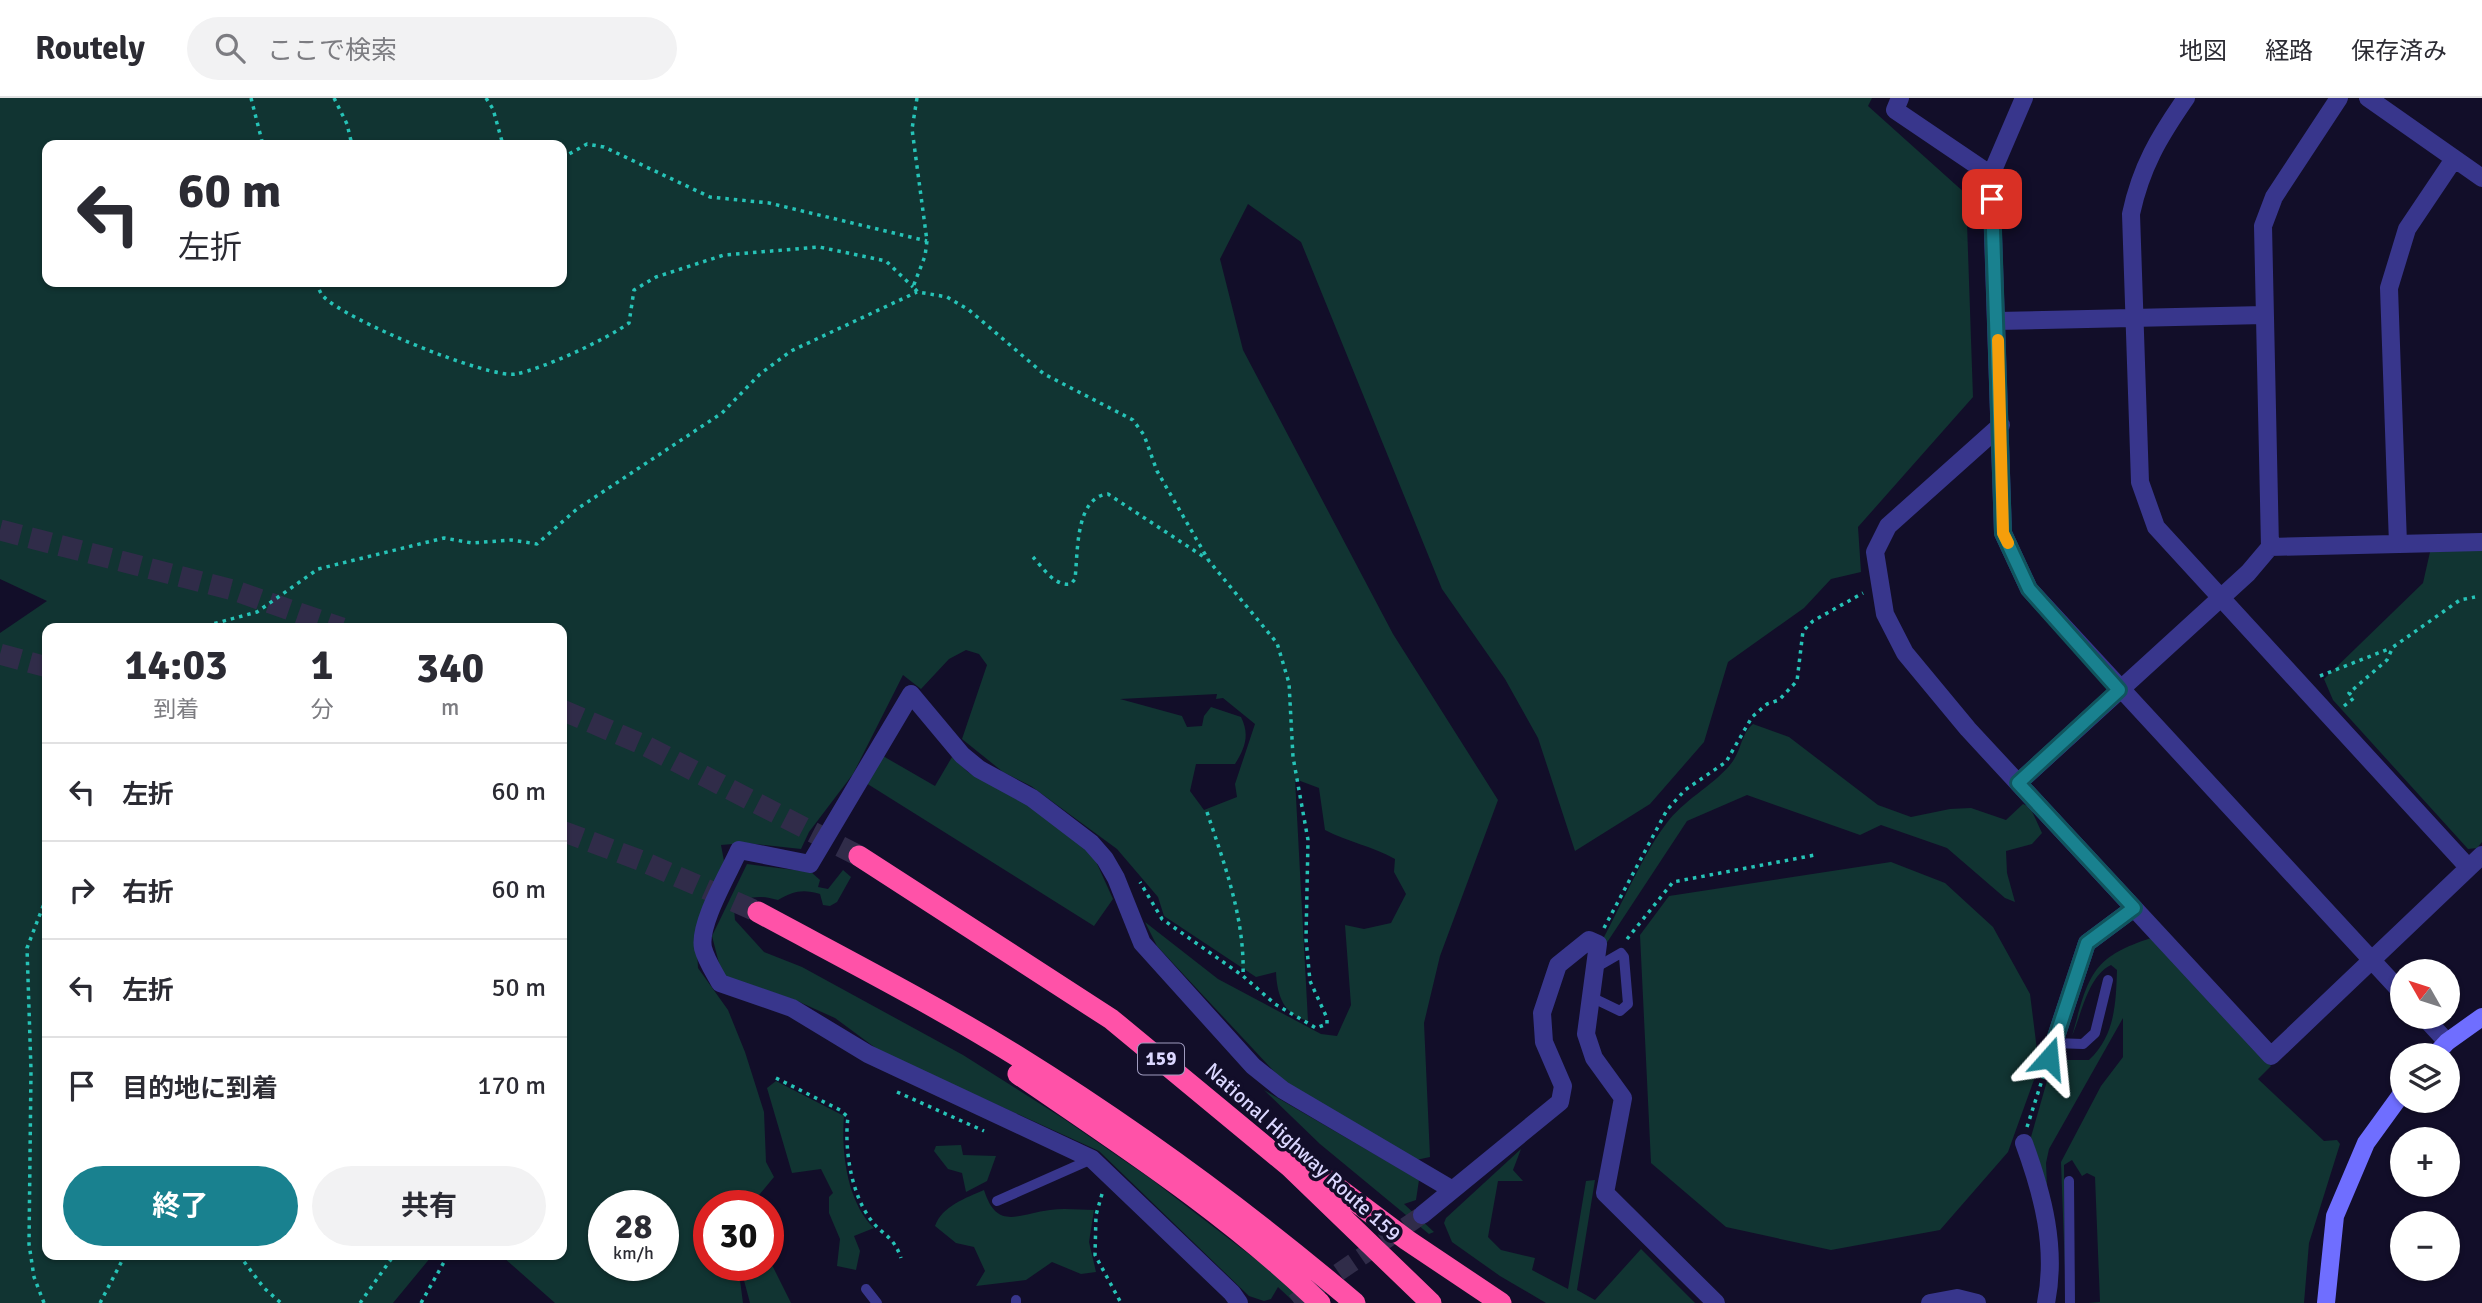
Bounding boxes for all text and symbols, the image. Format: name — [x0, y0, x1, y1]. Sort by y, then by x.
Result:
search box — [187, 17, 677, 80]
text: Routely — [35, 28, 145, 69]
icon: search — [211, 29, 249, 67]
text: ここで検索 — [267, 35, 397, 67]
text: 地図 — [2179, 36, 2227, 66]
text: 経路 — [2265, 36, 2313, 66]
text: 保存済み — [2351, 36, 2447, 66]
text: 60 m — [178, 161, 281, 221]
icon: left — [63, 168, 154, 259]
pin — [1962, 169, 2022, 229]
icon: arrive — [1973, 180, 2011, 218]
text: 左折 — [178, 228, 242, 267]
text: 14:03 — [125, 640, 228, 691]
text: 1 — [311, 640, 333, 691]
text: 340 — [416, 643, 484, 694]
text: m — [441, 693, 459, 722]
text: 到着 — [153, 695, 199, 724]
text: 分 — [311, 695, 334, 724]
icon: left — [63, 773, 101, 811]
text: 60 m — [491, 776, 546, 808]
text: 左折 — [122, 779, 174, 811]
icon: right — [63, 871, 101, 909]
text: 60 m — [491, 874, 546, 906]
text: 右折 — [122, 877, 174, 909]
north arrow — [2390, 959, 2460, 1029]
map controls — [2390, 959, 2460, 1281]
icon: left — [63, 969, 101, 1007]
text: 50 m — [491, 972, 546, 1004]
text: 左折 — [122, 975, 174, 1007]
position arrow — [2012, 1021, 2086, 1095]
road number: 159 — [1138, 1043, 1184, 1074]
button: layers — [2390, 1043, 2460, 1113]
street label: National Highway Route 159 — [1200, 1057, 1406, 1247]
icon: arrive — [63, 1067, 101, 1105]
text: 170 m — [477, 1070, 546, 1102]
text: 目的地に到着 — [122, 1073, 278, 1105]
button: + — [2390, 1127, 2460, 1197]
button: 終了 — [63, 1166, 298, 1246]
button: 共有 — [312, 1166, 546, 1246]
speed limit sign: 30 — [693, 1190, 784, 1281]
text: 28 — [615, 1205, 652, 1248]
button: − — [2390, 1211, 2460, 1281]
text: km/h — [613, 1242, 654, 1264]

